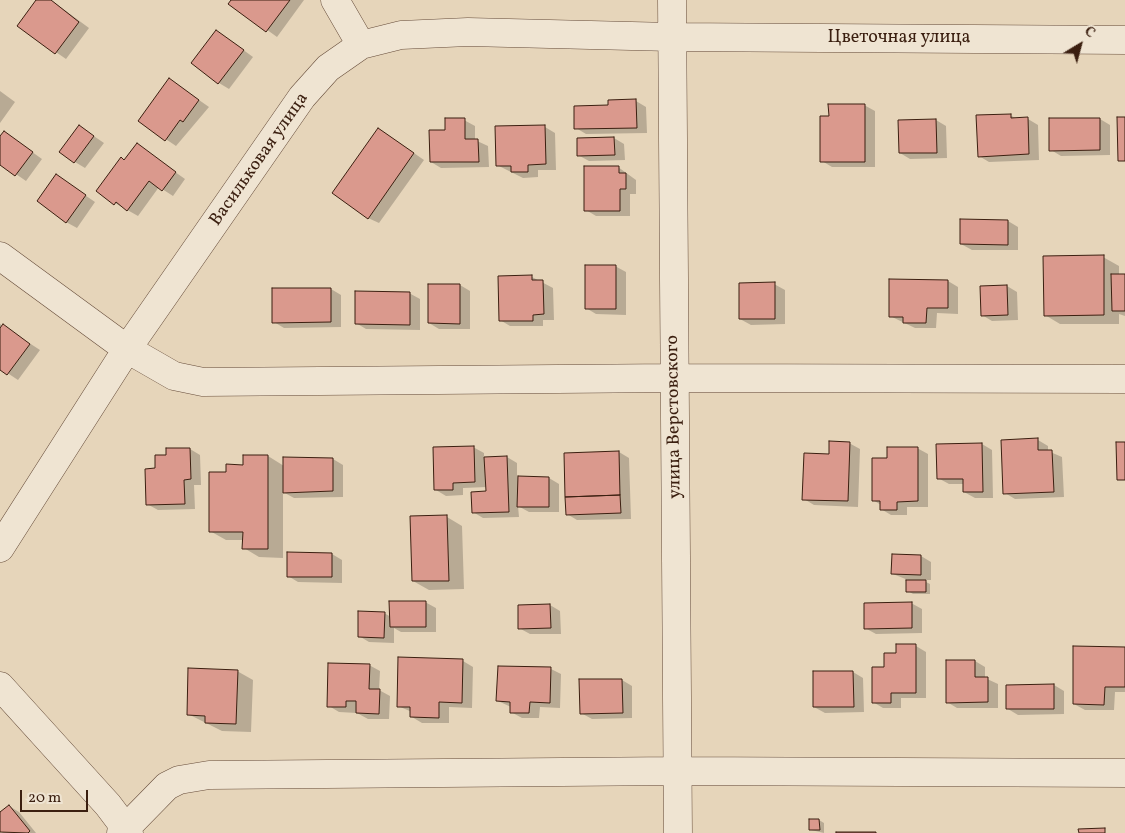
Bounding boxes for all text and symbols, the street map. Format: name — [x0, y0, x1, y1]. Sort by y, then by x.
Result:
north arrow — [1055, 20, 1105, 70]
text: С — [1080, 22, 1099, 43]
street label: Цветочная улица — [827, 28, 971, 50]
street label: Васильковая улица — [206, 89, 314, 231]
street label: улица Верстовского — [663, 335, 687, 499]
scale bar — [22, 780, 90, 812]
text: 20 m — [28, 788, 61, 809]

